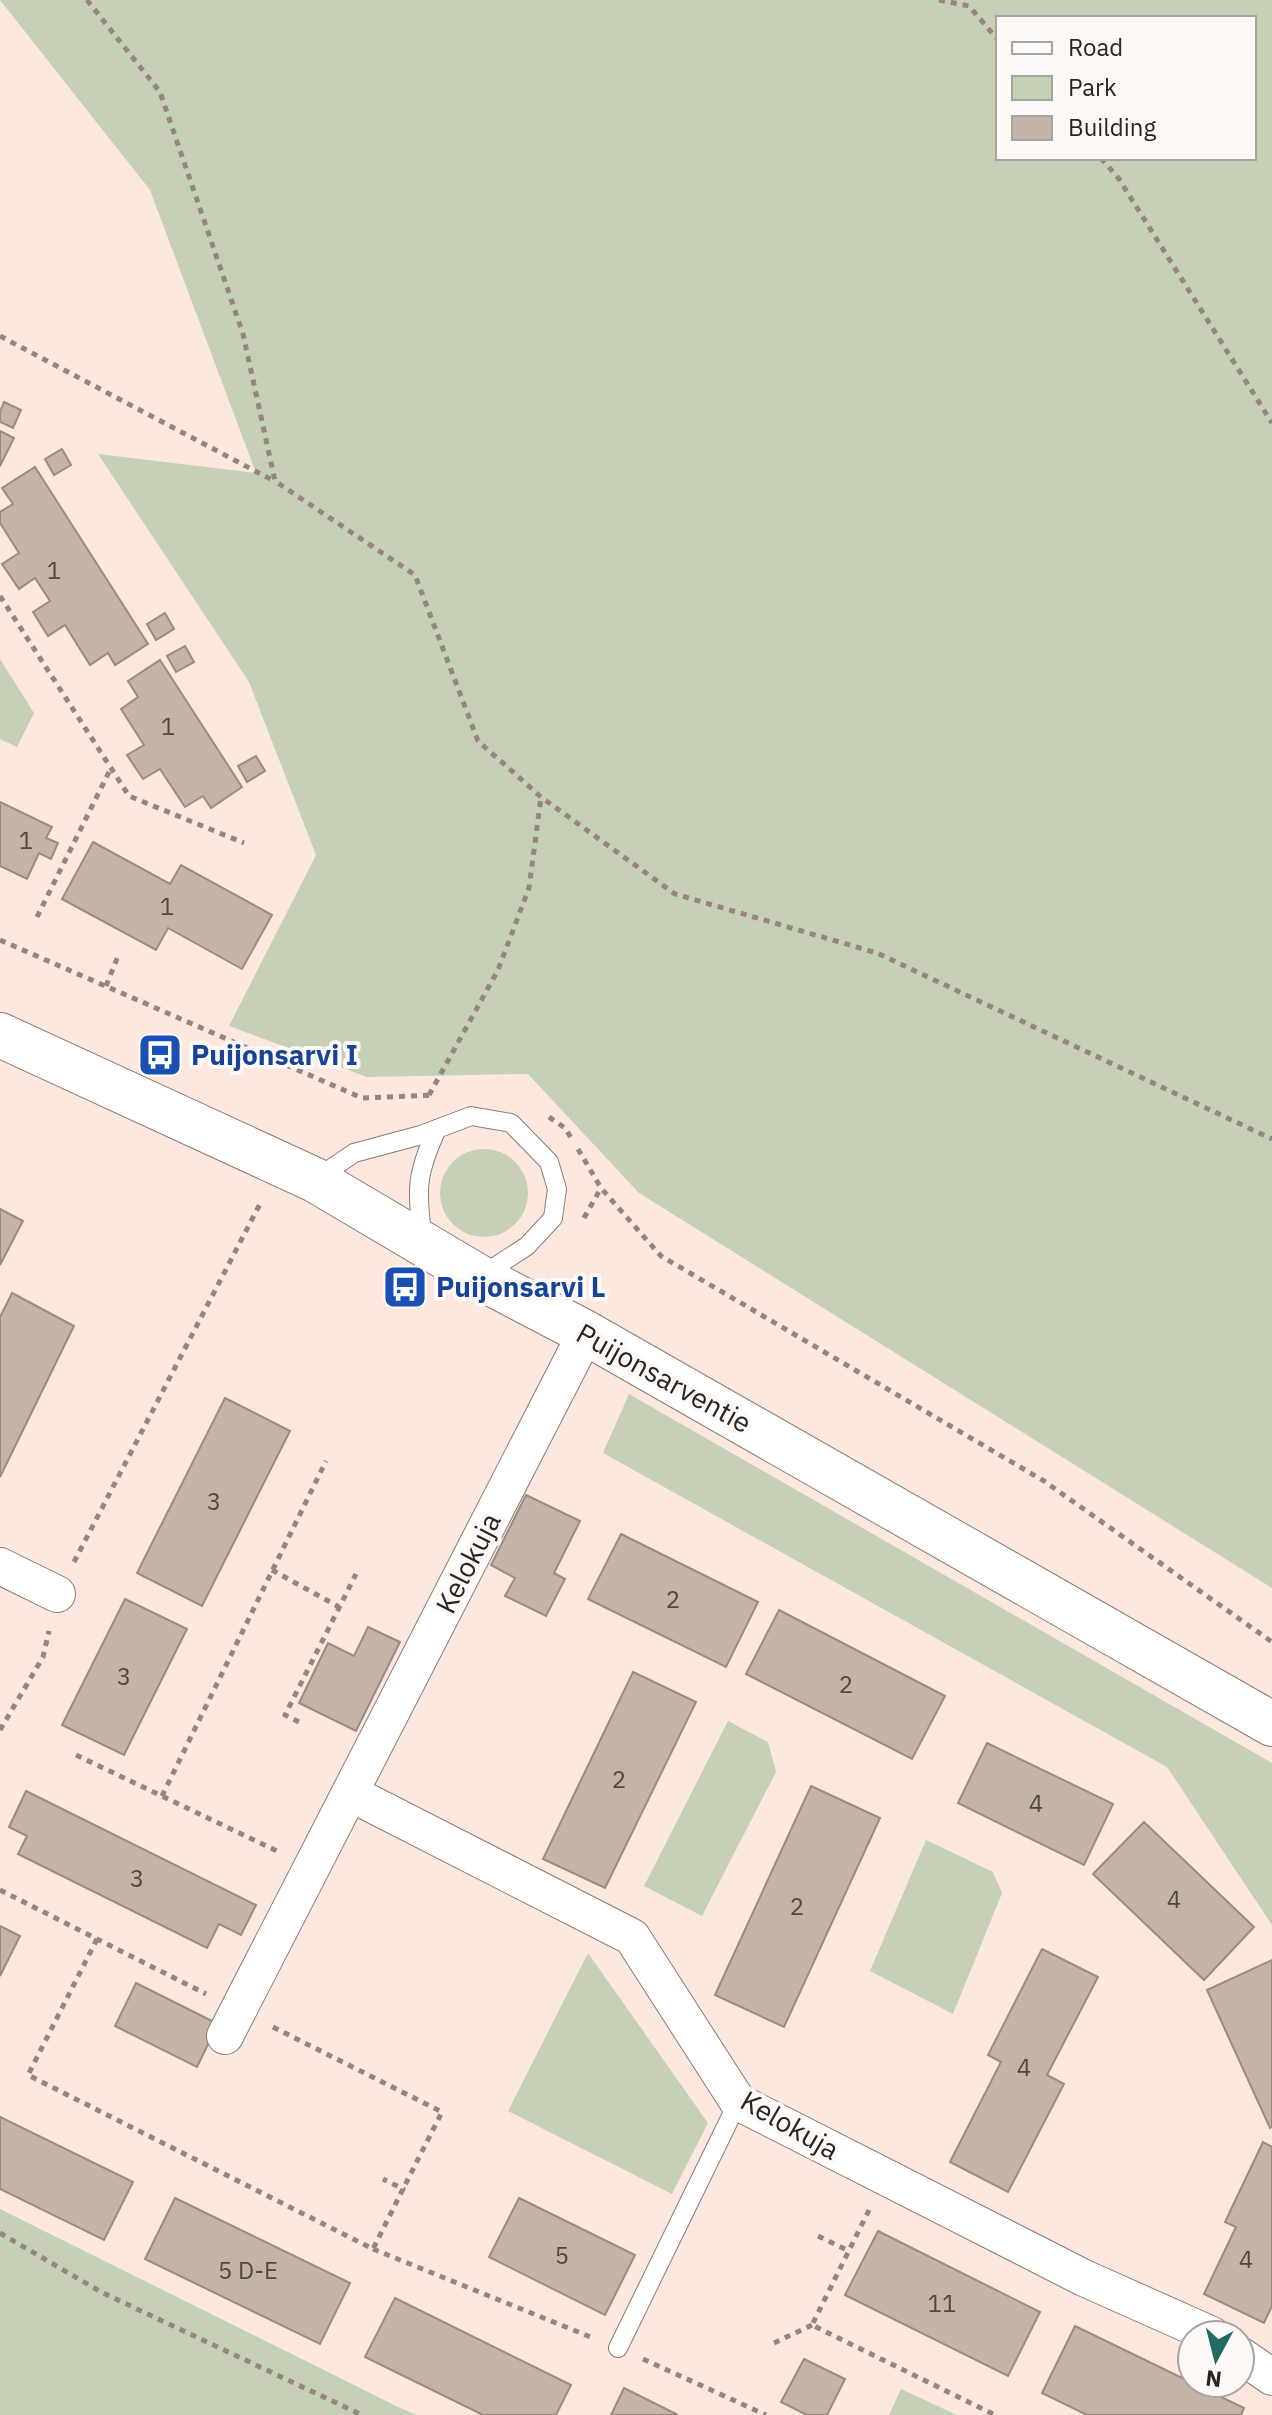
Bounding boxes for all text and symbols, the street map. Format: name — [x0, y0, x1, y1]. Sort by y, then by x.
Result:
legend — [996, 16, 1256, 160]
text: Road — [1068, 31, 1123, 63]
text: Park — [1068, 71, 1117, 103]
text: Building — [1068, 111, 1156, 143]
house number: 1 — [47, 554, 61, 586]
house number: 1 — [161, 710, 175, 742]
house number: 1 — [19, 824, 33, 856]
house number: 1 — [160, 890, 174, 922]
bus stop icon: Puijonsarvi I — [136, 1031, 184, 1079]
place label: Puijonsarvi I — [191, 1036, 358, 1073]
bus stop icon: Puijonsarvi L — [381, 1263, 429, 1311]
place label: Puijonsarvi L — [436, 1268, 606, 1305]
street label: Puijonsarventie — [570, 1314, 758, 1441]
house number: 3 — [207, 1485, 221, 1517]
street label: Kelokuja — [427, 1506, 509, 1619]
house number: 2 — [666, 1583, 680, 1615]
house number: 3 — [117, 1660, 131, 1692]
house number: 2 — [839, 1668, 853, 1700]
house number: 2 — [612, 1763, 626, 1795]
house number: 4 — [1029, 1787, 1043, 1819]
house number: 3 — [130, 1862, 144, 1894]
house number: 4 — [1167, 1883, 1181, 1915]
house number: 2 — [790, 1890, 804, 1922]
house number: 4 — [1017, 2051, 1031, 2083]
street label: Kelokuja — [734, 2082, 846, 2168]
house number: 5 — [555, 2239, 569, 2271]
house number: 4 — [1239, 2243, 1253, 2275]
house number: 5 D-E — [218, 2254, 278, 2286]
house number: 11 — [928, 2287, 956, 2319]
north arrow — [1176, 2319, 1256, 2399]
text: N — [1204, 2364, 1223, 2395]

